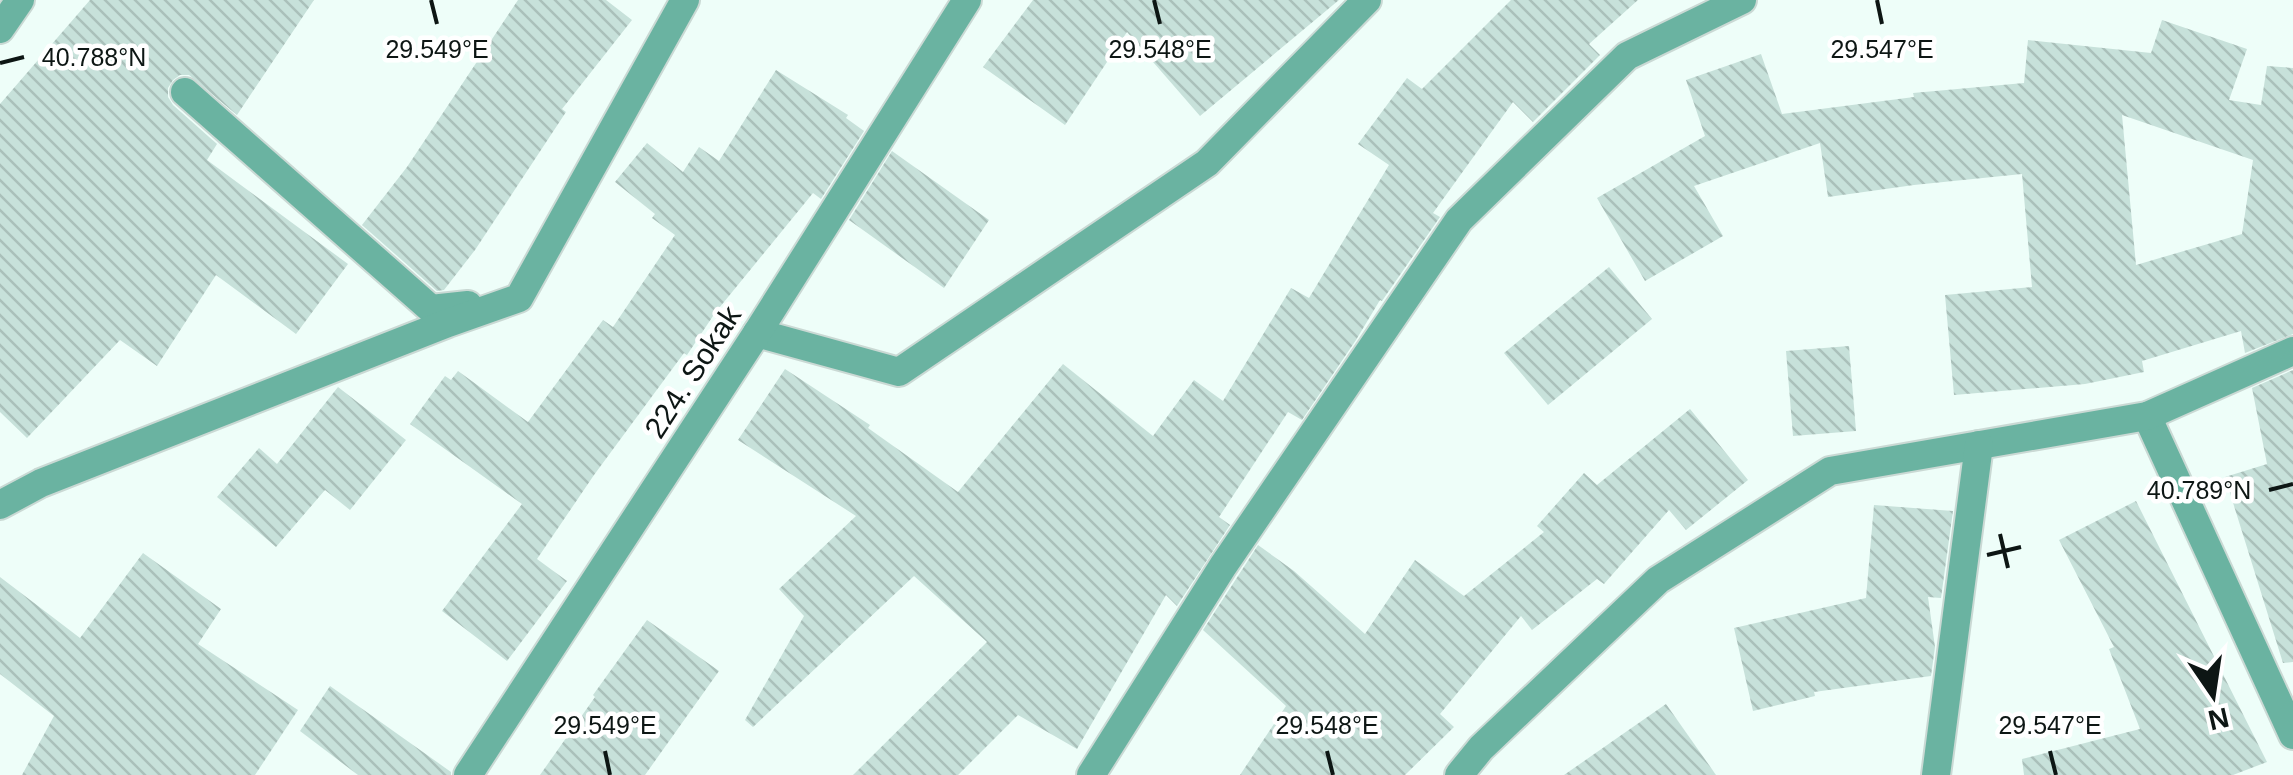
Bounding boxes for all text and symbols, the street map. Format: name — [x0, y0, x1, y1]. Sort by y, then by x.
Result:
text: 29.549°E — [385, 35, 489, 63]
text: 29.548°E — [1108, 35, 1212, 63]
text: 29.547°E — [1830, 35, 1934, 63]
text: 40.788°N — [42, 43, 146, 71]
street label: 224. Sokak — [638, 299, 748, 444]
text: 40.789°N — [2147, 476, 2251, 504]
north arrow — [2163, 645, 2263, 745]
text: N — [2205, 701, 2232, 736]
text: 29.549°E — [553, 711, 657, 739]
text: 29.548°E — [1275, 711, 1379, 739]
text: 29.547°E — [1998, 711, 2102, 739]

